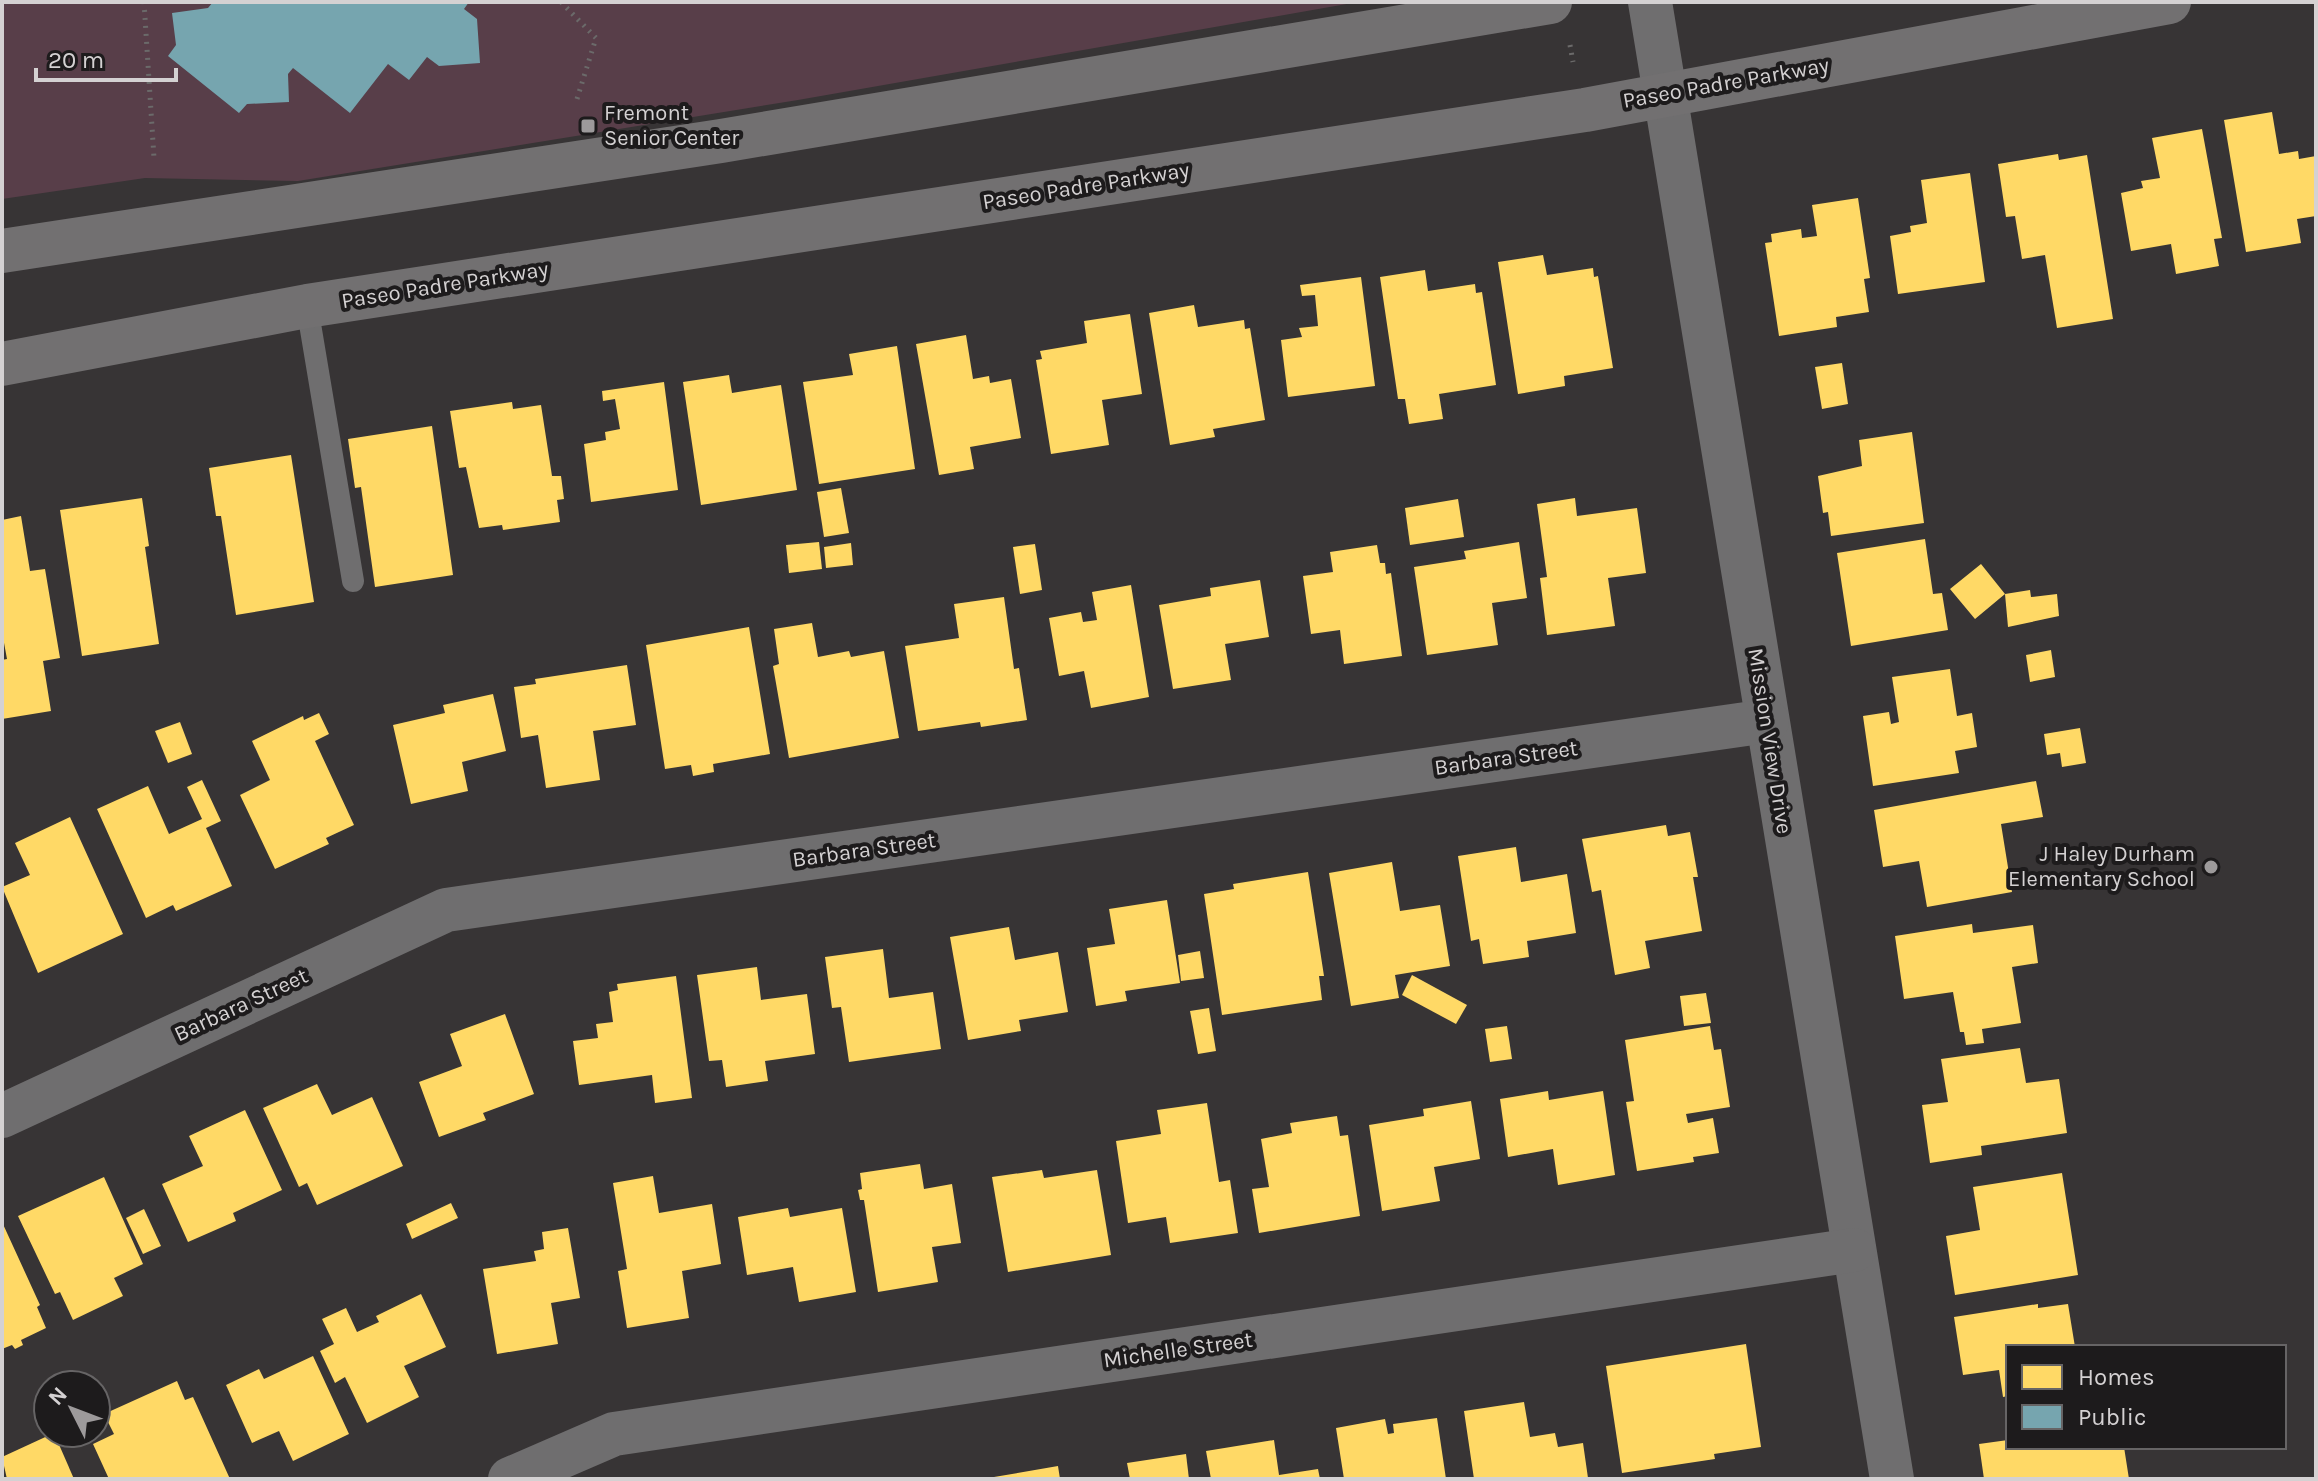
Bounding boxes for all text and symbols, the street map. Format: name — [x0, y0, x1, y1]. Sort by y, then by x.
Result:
scale bar — [36, 32, 176, 82]
text: 20 m — [48, 46, 104, 74]
street label: Paseo Padre Parkway — [1621, 52, 1831, 114]
place label: Fremont Senior Center — [604, 100, 739, 151]
marker: Fremont Senior Center — [579, 117, 597, 135]
street label: Paseo Padre Parkway — [981, 157, 1191, 215]
street label: Paseo Padre Parkway — [340, 256, 550, 314]
street label: Mission View Drive — [1742, 646, 1798, 836]
street label: Barbara Street — [1433, 735, 1579, 781]
street label: Barbara Street — [791, 827, 937, 873]
place label: J Haley Durham Elementary School — [2008, 841, 2195, 892]
marker: J Haley Durham Elementary School — [2202, 858, 2220, 876]
street label: Barbara Street — [170, 963, 312, 1047]
street label: Michelle Street — [1102, 1327, 1254, 1373]
legend — [2006, 1345, 2286, 1449]
text: Homes — [2078, 1363, 2155, 1391]
north arrow — [32, 1369, 112, 1449]
text: N — [43, 1382, 73, 1411]
text: Public — [2078, 1403, 2146, 1431]

